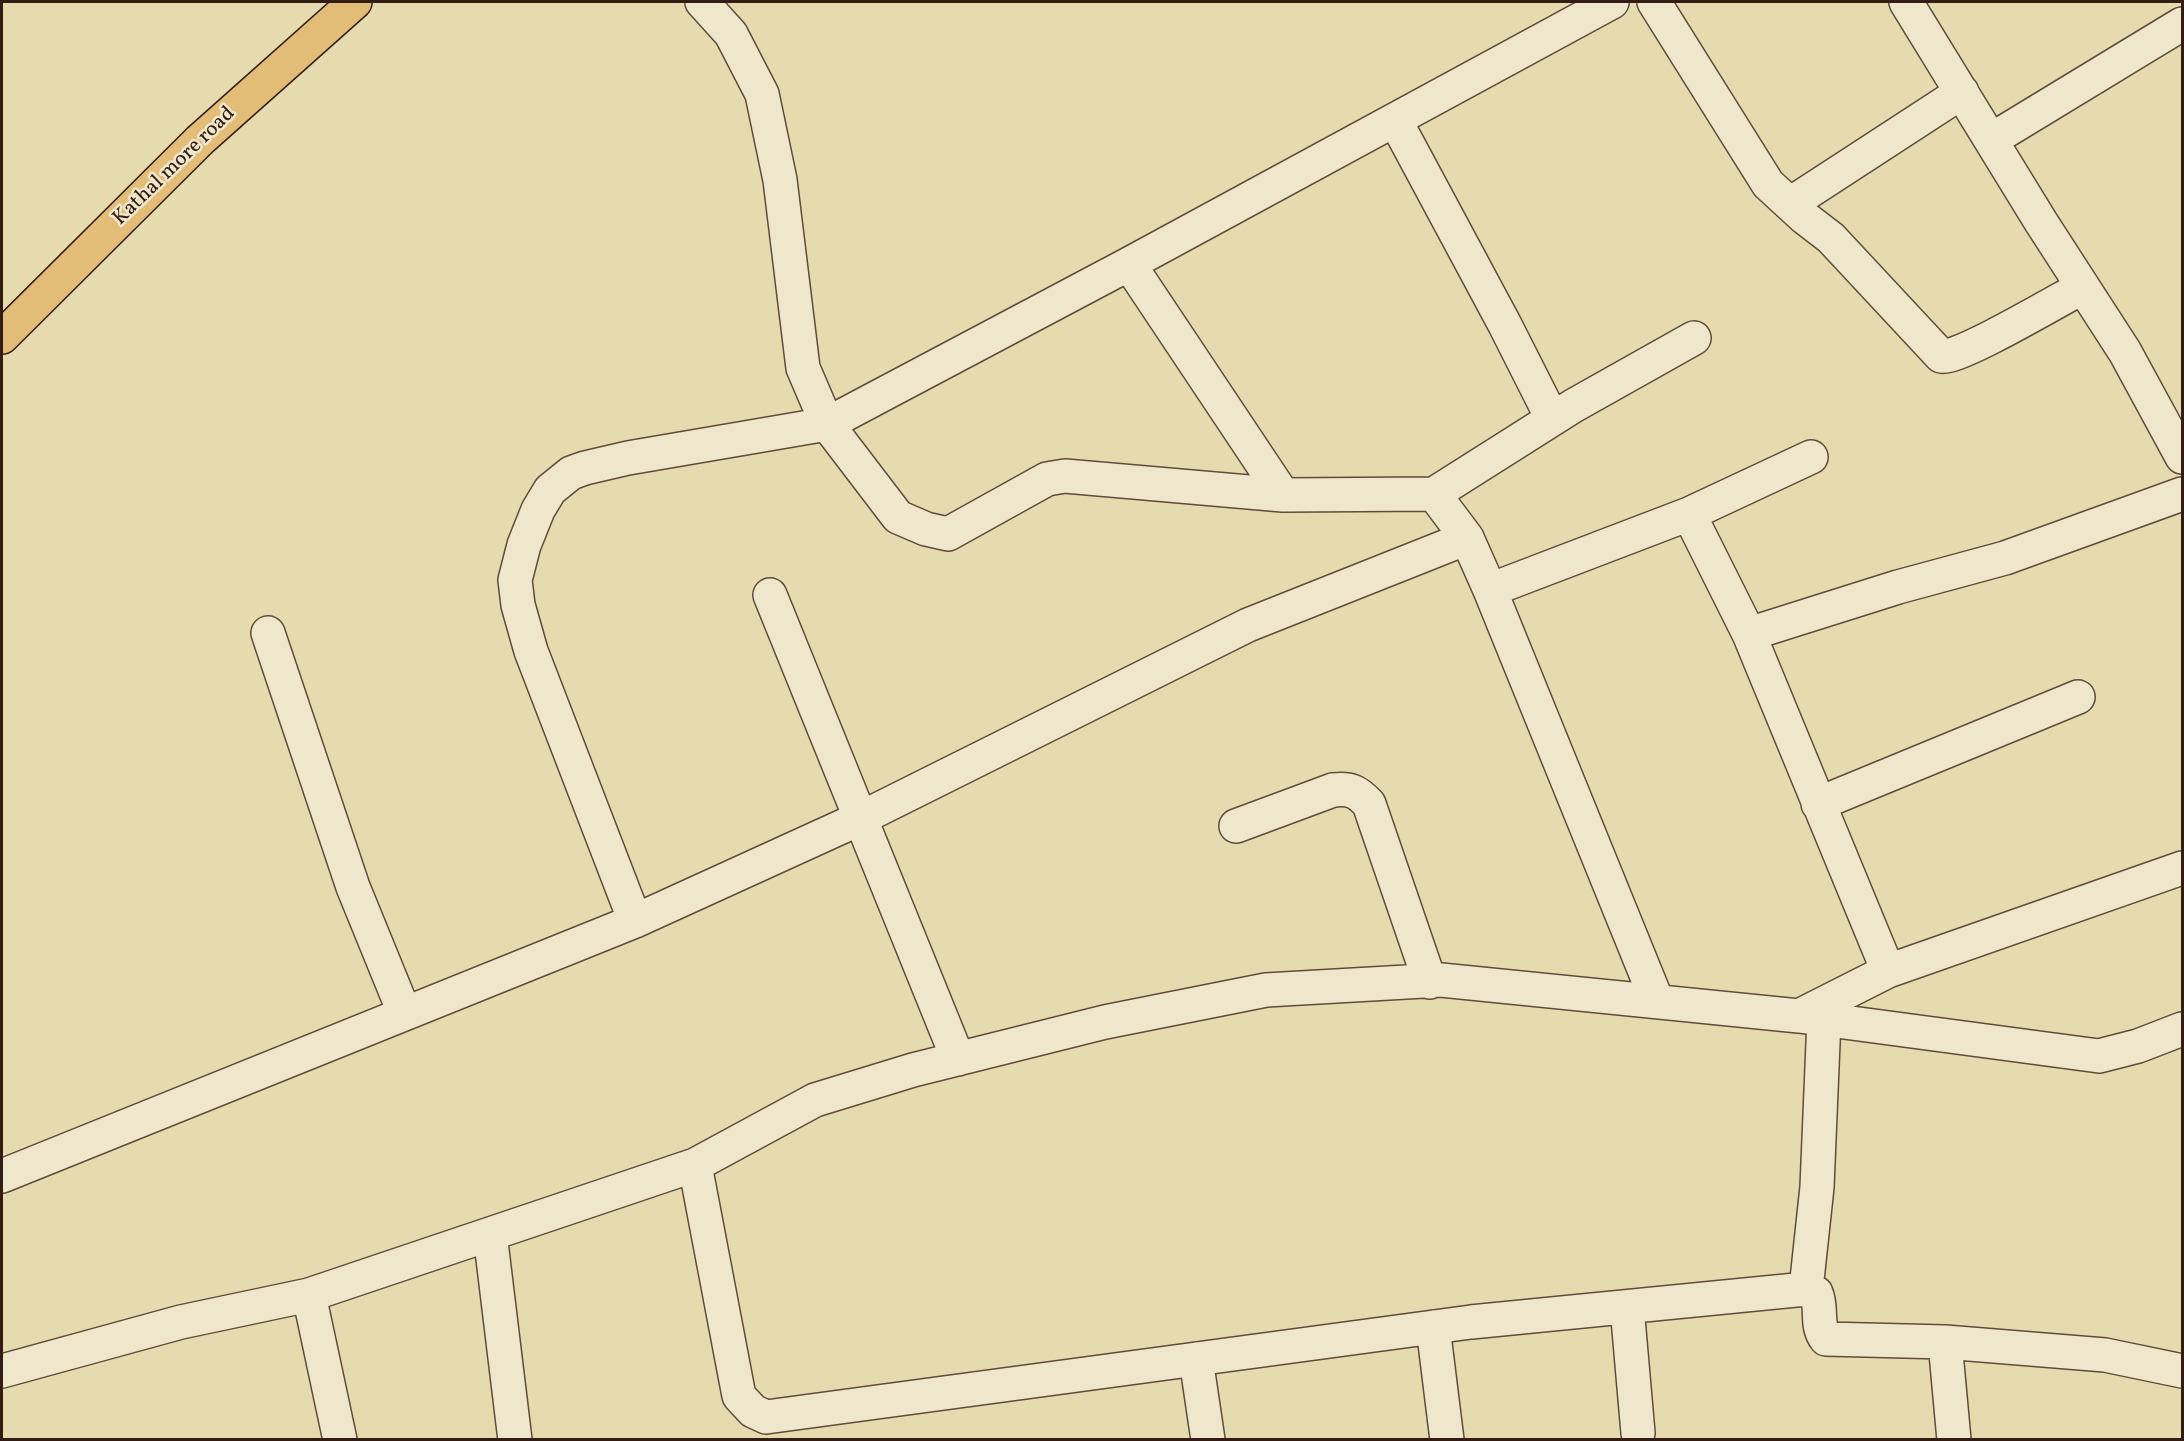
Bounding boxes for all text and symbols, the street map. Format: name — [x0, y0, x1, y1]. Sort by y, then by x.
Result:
street label: Kathal more road — [109, 102, 241, 232]

